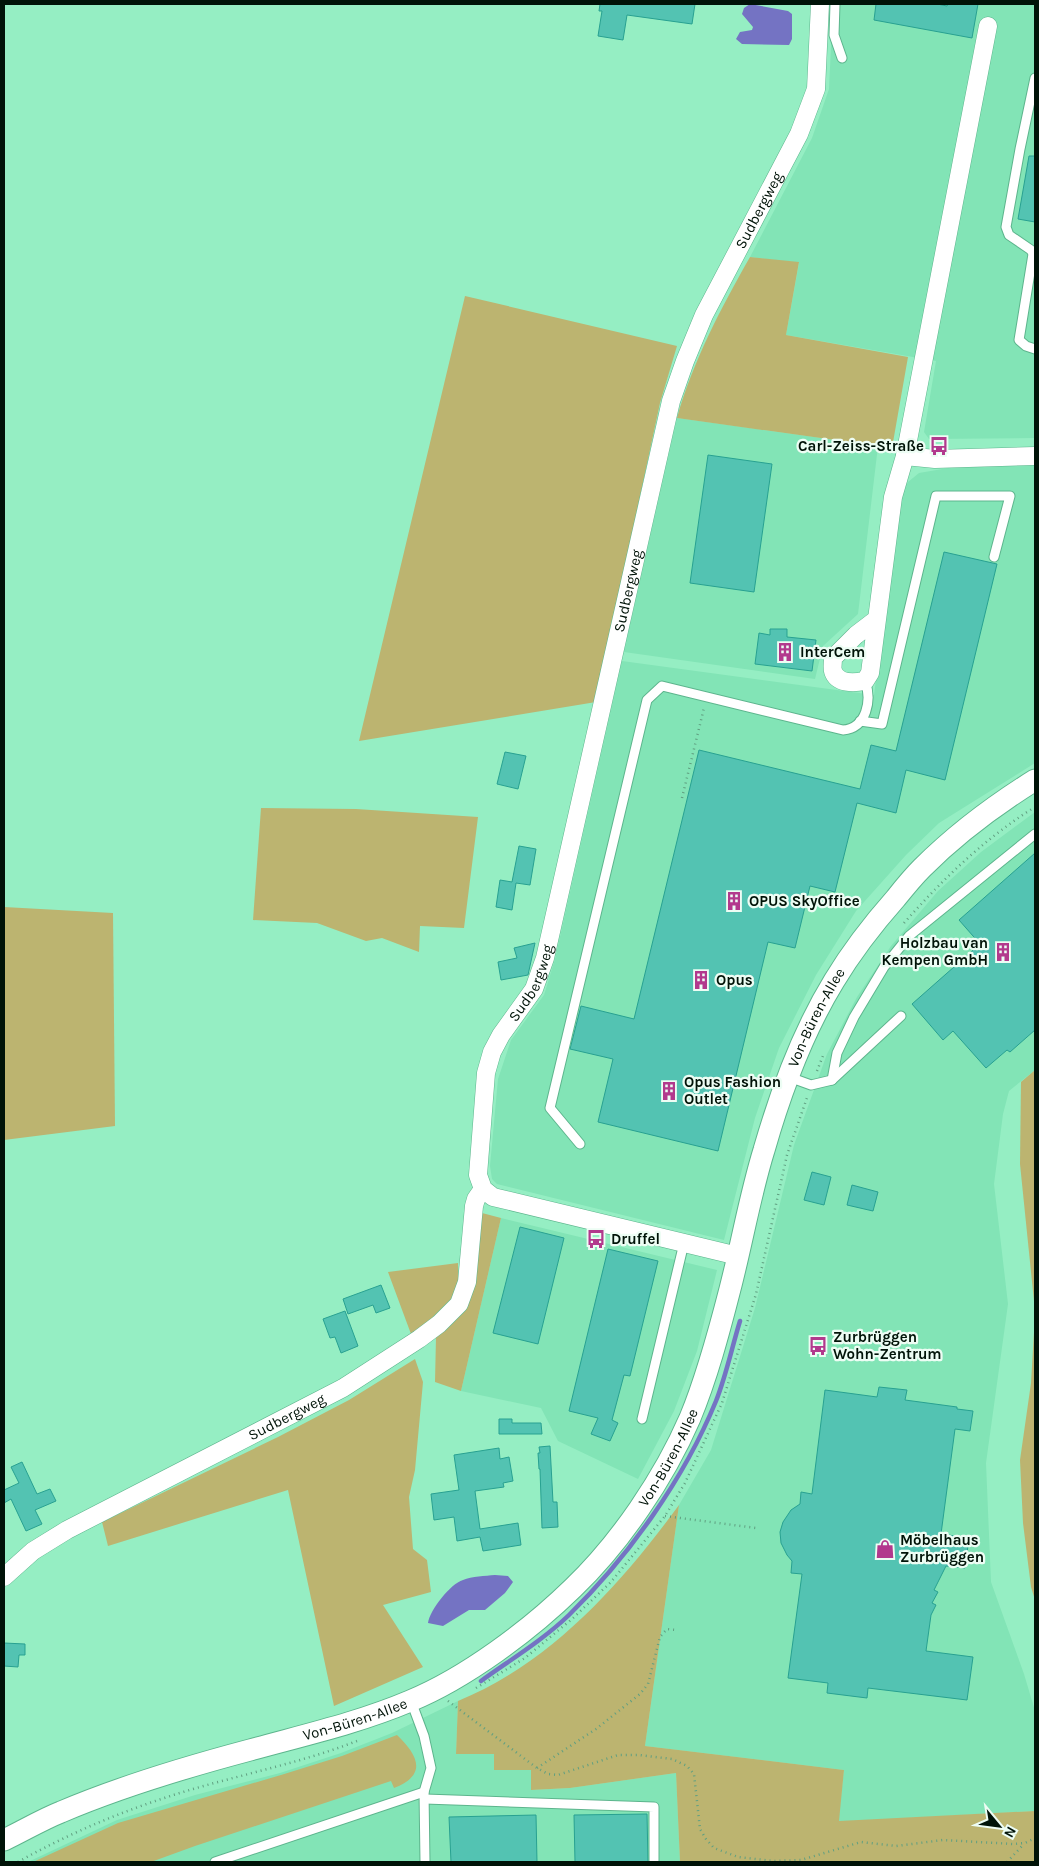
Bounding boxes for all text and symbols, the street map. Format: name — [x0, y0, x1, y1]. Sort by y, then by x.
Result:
street label: Sudbergweg — [731, 168, 787, 252]
bus stop icon: Carl-Zeiss-Straße — [928, 435, 950, 457]
place label: Carl-Zeiss-Straße — [798, 437, 924, 455]
street label: Sudbergweg — [610, 547, 646, 634]
building icon: InterCem — [774, 641, 796, 663]
place label: InterCem — [800, 643, 865, 661]
building icon: OPUS SkyOffice — [723, 890, 745, 912]
place label: OPUS SkyOffice — [749, 892, 860, 910]
place label: Holzbau van Kempen GmbH — [882, 934, 988, 969]
building icon: Holzbau van Kempen GmbH — [992, 941, 1014, 963]
street label: Sudbergweg — [505, 942, 557, 1025]
street label: Von-Büren-Allee — [784, 965, 849, 1070]
building icon: Opus — [690, 969, 712, 991]
place label: Opus — [716, 971, 753, 989]
place label: Opus Fashion Outlet — [684, 1073, 781, 1108]
building icon: Opus Fashion Outlet — [658, 1080, 680, 1102]
bus stop icon: Druffel — [585, 1228, 607, 1250]
place label: Druffel — [611, 1230, 660, 1248]
place label: Zurbrüggen Wohn-Zentrum — [833, 1328, 942, 1363]
bus stop icon: Zurbrüggen Wohn-Zentrum — [807, 1335, 829, 1357]
street label: Sudbergweg — [245, 1389, 329, 1444]
street label: Von-Büren-Allee — [634, 1406, 702, 1510]
place label: Möbelhaus Zurbrüggen — [900, 1531, 984, 1566]
shop icon: Möbelhaus Zurbrüggen — [874, 1538, 896, 1560]
street label: Von-Büren-Allee — [301, 1694, 410, 1744]
north arrow — [974, 1801, 1024, 1851]
text: N — [1000, 1824, 1020, 1841]

